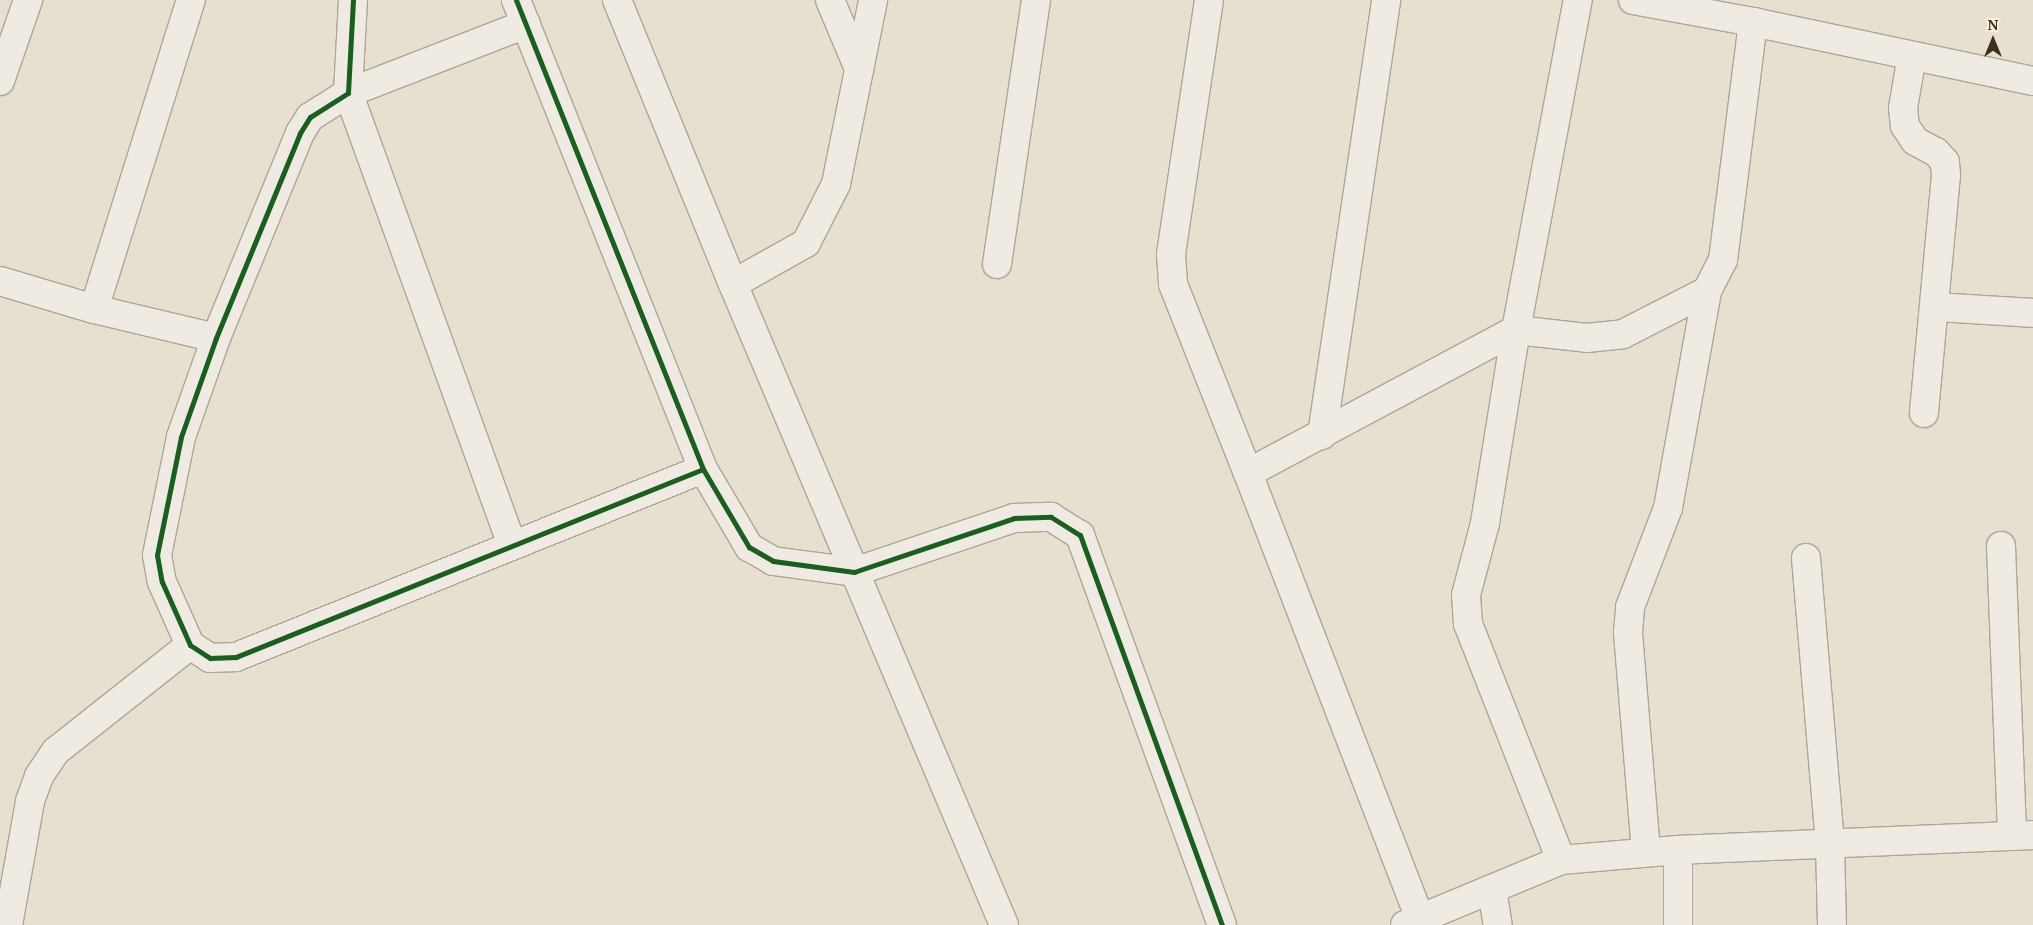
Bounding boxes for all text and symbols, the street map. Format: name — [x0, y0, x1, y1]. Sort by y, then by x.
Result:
north arrow — [1968, 15, 2018, 65]
text: N — [1987, 15, 1999, 34]

